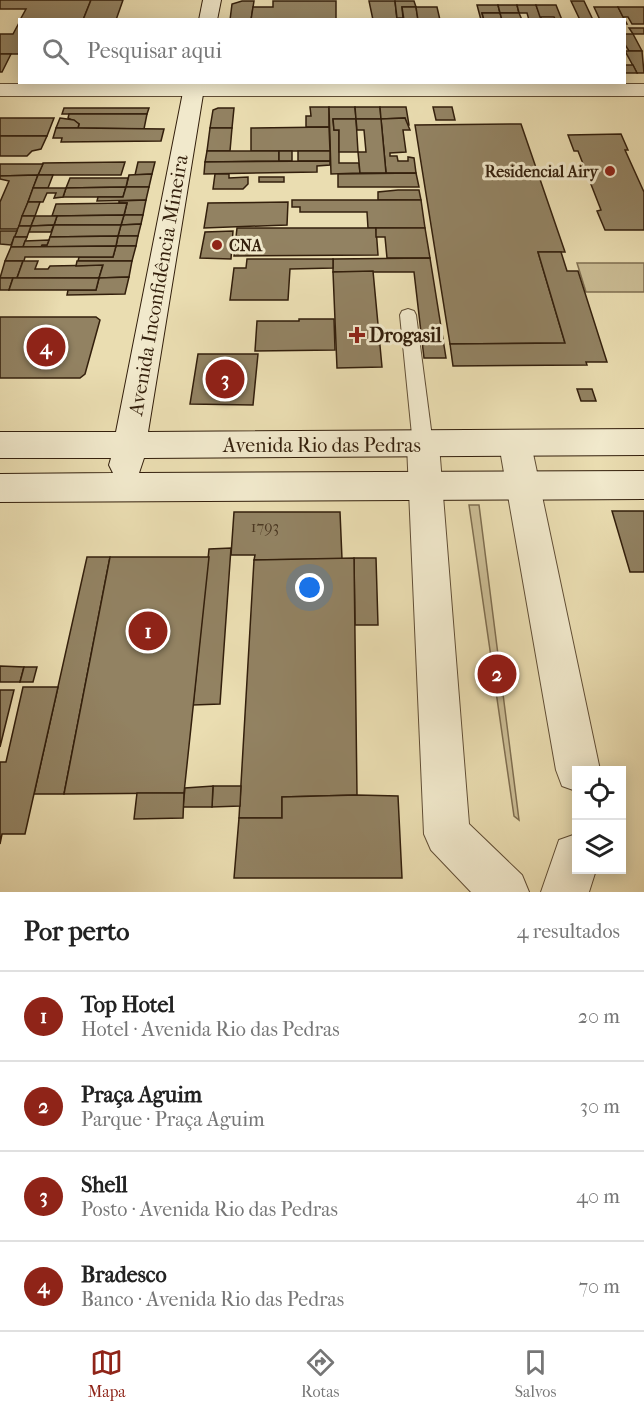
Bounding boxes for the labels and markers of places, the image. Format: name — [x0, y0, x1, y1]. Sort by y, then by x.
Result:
place label: Residencial Airy — [485, 162, 599, 182]
marker: Residencial Airy — [603, 164, 617, 178]
place label: CNA — [229, 236, 263, 255]
marker: CNA — [210, 238, 224, 252]
pin: 4 — [26, 324, 66, 370]
place label: Drogasil — [369, 324, 442, 347]
marker: Drogasil — [350, 328, 364, 342]
pin: 3 — [206, 356, 244, 401]
pin: 1 — [128, 608, 168, 654]
pin: 2 — [478, 652, 516, 696]

